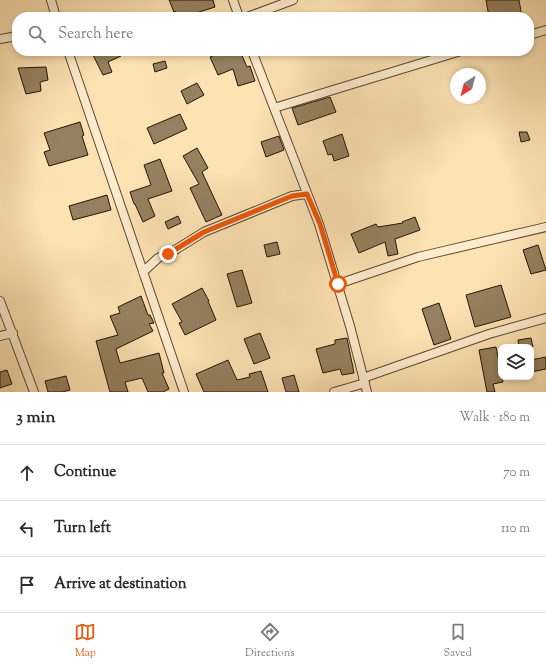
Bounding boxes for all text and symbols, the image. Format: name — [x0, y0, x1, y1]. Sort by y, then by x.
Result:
search box — [12, 12, 534, 56]
icon: search — [26, 23, 48, 45]
text: Search here — [58, 24, 133, 45]
north arrow — [450, 68, 486, 104]
route end — [159, 245, 177, 263]
route start — [329, 275, 347, 293]
map controls — [498, 344, 534, 380]
button: layers — [498, 344, 534, 380]
text: 3 min — [16, 406, 55, 430]
text: Walk · 180 m — [459, 409, 530, 427]
icon: ahead — [16, 462, 38, 484]
text: Continue — [54, 462, 116, 483]
text: 70 m — [503, 464, 530, 482]
icon: left — [16, 518, 38, 540]
text: Turn left — [54, 518, 111, 539]
text: 110 m — [501, 520, 530, 538]
icon: arrive — [16, 574, 38, 596]
text: Arrive at destination — [54, 574, 187, 595]
tab: Map — [74, 621, 96, 661]
tab: Directions — [245, 621, 295, 661]
tab: Saved — [443, 621, 472, 661]

